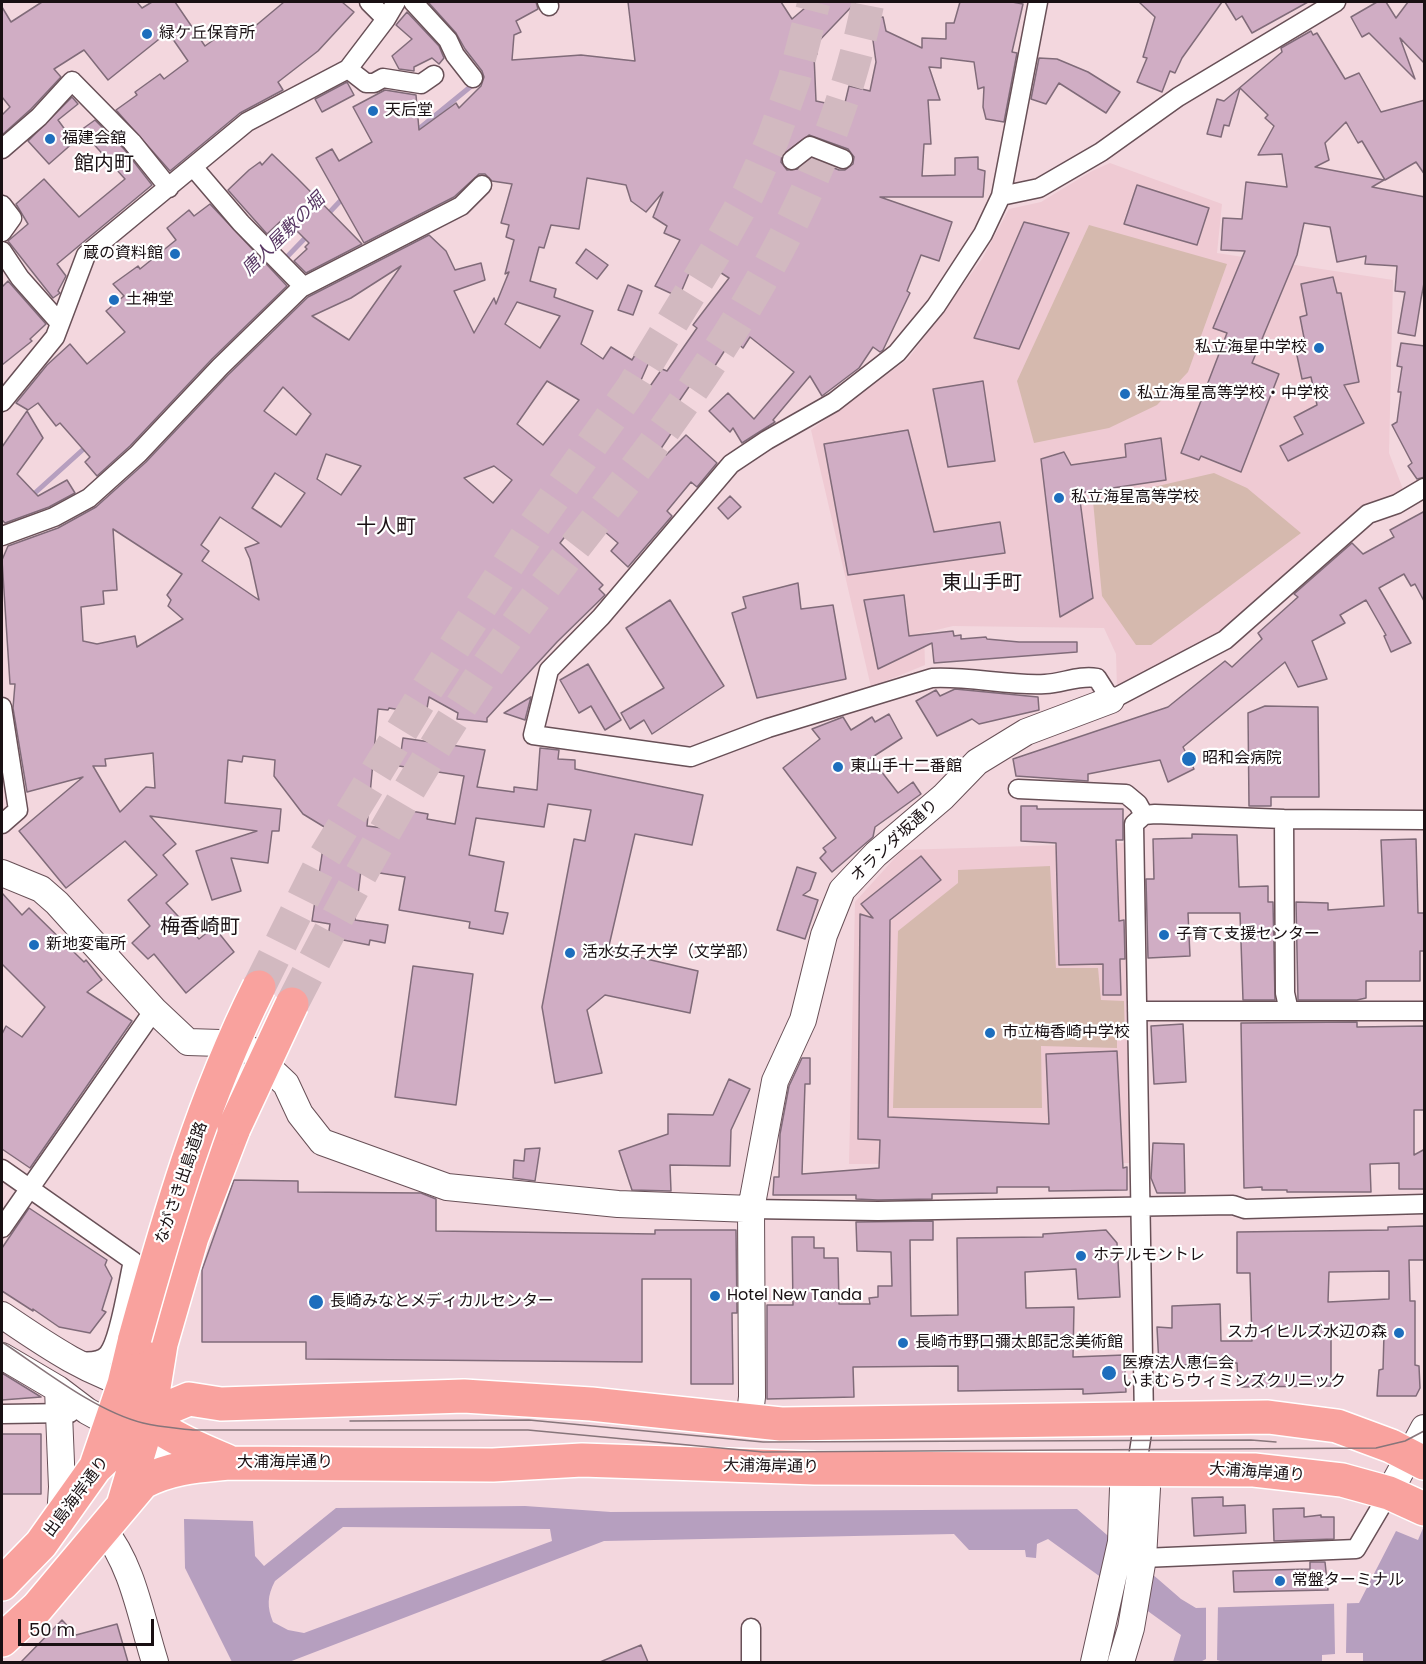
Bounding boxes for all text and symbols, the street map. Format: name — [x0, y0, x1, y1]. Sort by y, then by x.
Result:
place label: 緑ケ丘保育所 — [159, 24, 255, 44]
marker: 緑ケ丘保育所 — [140, 27, 154, 41]
place label: 天后堂 — [385, 101, 433, 121]
marker: 天后堂 — [366, 104, 380, 118]
place label: 福建会舘 — [62, 129, 126, 149]
marker: 福建会舘 — [43, 132, 57, 146]
district label: 館内町 — [74, 153, 134, 177]
water label: 唐人屋敷の堀 — [238, 189, 330, 281]
place label: 蔵の資料館 — [83, 244, 163, 264]
marker: 蔵の資料館 — [168, 247, 182, 261]
place label: 土神堂 — [126, 290, 174, 310]
marker: 土神堂 — [107, 293, 121, 307]
place label: 私立海星中学校 — [1195, 338, 1307, 358]
marker: 私立海星中学校 — [1312, 341, 1326, 355]
place label: 私立海星高等学校・中学校 — [1137, 384, 1329, 404]
marker: 私立海星高等学校・中学校 — [1118, 387, 1132, 401]
place label: 私立海星高等学校 — [1071, 488, 1199, 508]
marker: 私立海星高等学校 — [1052, 491, 1066, 505]
district label: 十人町 — [356, 516, 416, 540]
district label: 東山手町 — [942, 572, 1022, 596]
place label: 昭和会病院 — [1202, 749, 1282, 769]
marker: 昭和会病院 — [1180, 750, 1198, 768]
place label: 東山手十二番館 — [850, 757, 962, 777]
marker: 東山手十二番館 — [831, 760, 845, 774]
street label: オランダ坂通り — [847, 796, 943, 886]
district label: 梅香崎町 — [160, 916, 240, 940]
place label: 子育て支援センター — [1176, 925, 1320, 945]
marker: 子育て支援センター — [1157, 928, 1171, 942]
place label: 新地変電所 — [46, 935, 126, 955]
marker: 新地変電所 — [27, 938, 41, 952]
place label: 活水女子大学（文学部） — [582, 943, 758, 963]
marker: 活水女子大学（文学部） — [563, 946, 577, 960]
place label: 市立梅香崎中学校 — [1002, 1023, 1130, 1043]
marker: 市立梅香崎中学校 — [983, 1026, 997, 1040]
street label: ながさき出島道路 — [152, 1119, 212, 1247]
place label: ホテルモントレ — [1093, 1246, 1205, 1266]
marker: ホテルモントレ — [1074, 1249, 1088, 1263]
place label: Hotel New Tanda — [727, 1286, 862, 1306]
marker: Hotel New Tanda — [708, 1289, 722, 1303]
place label: 長崎みなとメディカルセンター — [330, 1292, 554, 1312]
marker: 長崎みなとメディカルセンター — [307, 1293, 325, 1311]
place label: スカイヒルズ水辺の森 — [1227, 1323, 1387, 1343]
marker: スカイヒルズ水辺の森 — [1392, 1326, 1406, 1340]
place label: 長崎市野口彌太郎記念美術館 — [915, 1333, 1123, 1353]
marker: 長崎市野口彌太郎記念美術館 — [896, 1336, 910, 1350]
place label: 医療法人恵仁会 いまむらウィミンズクリニック — [1122, 1354, 1346, 1392]
marker: 医療法人恵仁会 いまむらウィミンズクリニック — [1100, 1364, 1118, 1382]
street label: 出島海岸通り — [40, 1453, 114, 1541]
street label: 大浦海岸通り — [237, 1453, 333, 1473]
street label: 大浦海岸通り — [723, 1457, 819, 1477]
street label: 大浦海岸通り — [1208, 1460, 1306, 1486]
place label: 常盤ターミナル — [1292, 1571, 1404, 1591]
marker: 常盤ターミナル — [1273, 1574, 1287, 1588]
scale bar — [21, 1607, 158, 1645]
text: 50 m — [29, 1617, 75, 1642]

